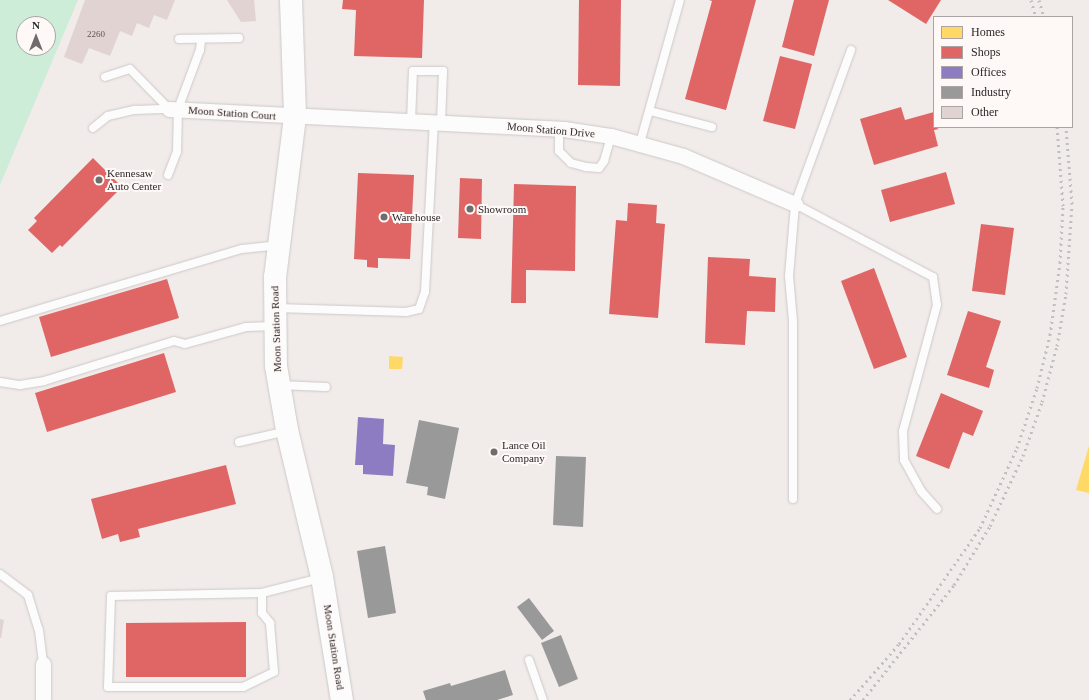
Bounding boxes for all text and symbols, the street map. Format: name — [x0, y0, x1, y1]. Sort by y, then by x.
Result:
north arrow — [16, 16, 56, 56]
legend — [933, 16, 1073, 128]
text: N — [32, 19, 40, 31]
text: Homes — [971, 25, 1005, 39]
house number: 2260 — [87, 29, 105, 39]
text: Shops — [971, 45, 1000, 59]
text: Offices — [971, 65, 1006, 79]
text: Industry — [971, 85, 1011, 99]
street label: Moon Station Court — [188, 103, 276, 123]
text: Other — [971, 105, 998, 119]
street label: Moon Station Drive — [507, 120, 595, 140]
place label: Kennesaw Auto Center — [107, 167, 161, 193]
marker: Kennesaw Auto Center — [94, 175, 104, 185]
place label: Showroom — [478, 202, 526, 216]
marker: Showroom — [465, 204, 475, 214]
place label: Warehouse — [392, 210, 441, 224]
marker: Warehouse — [379, 212, 389, 222]
street label: Moon Station Road — [268, 286, 284, 372]
place label: Lance Oil Company — [502, 439, 546, 465]
marker: Lance Oil Company — [489, 447, 499, 457]
street label: Moon Station Road — [321, 603, 347, 691]

